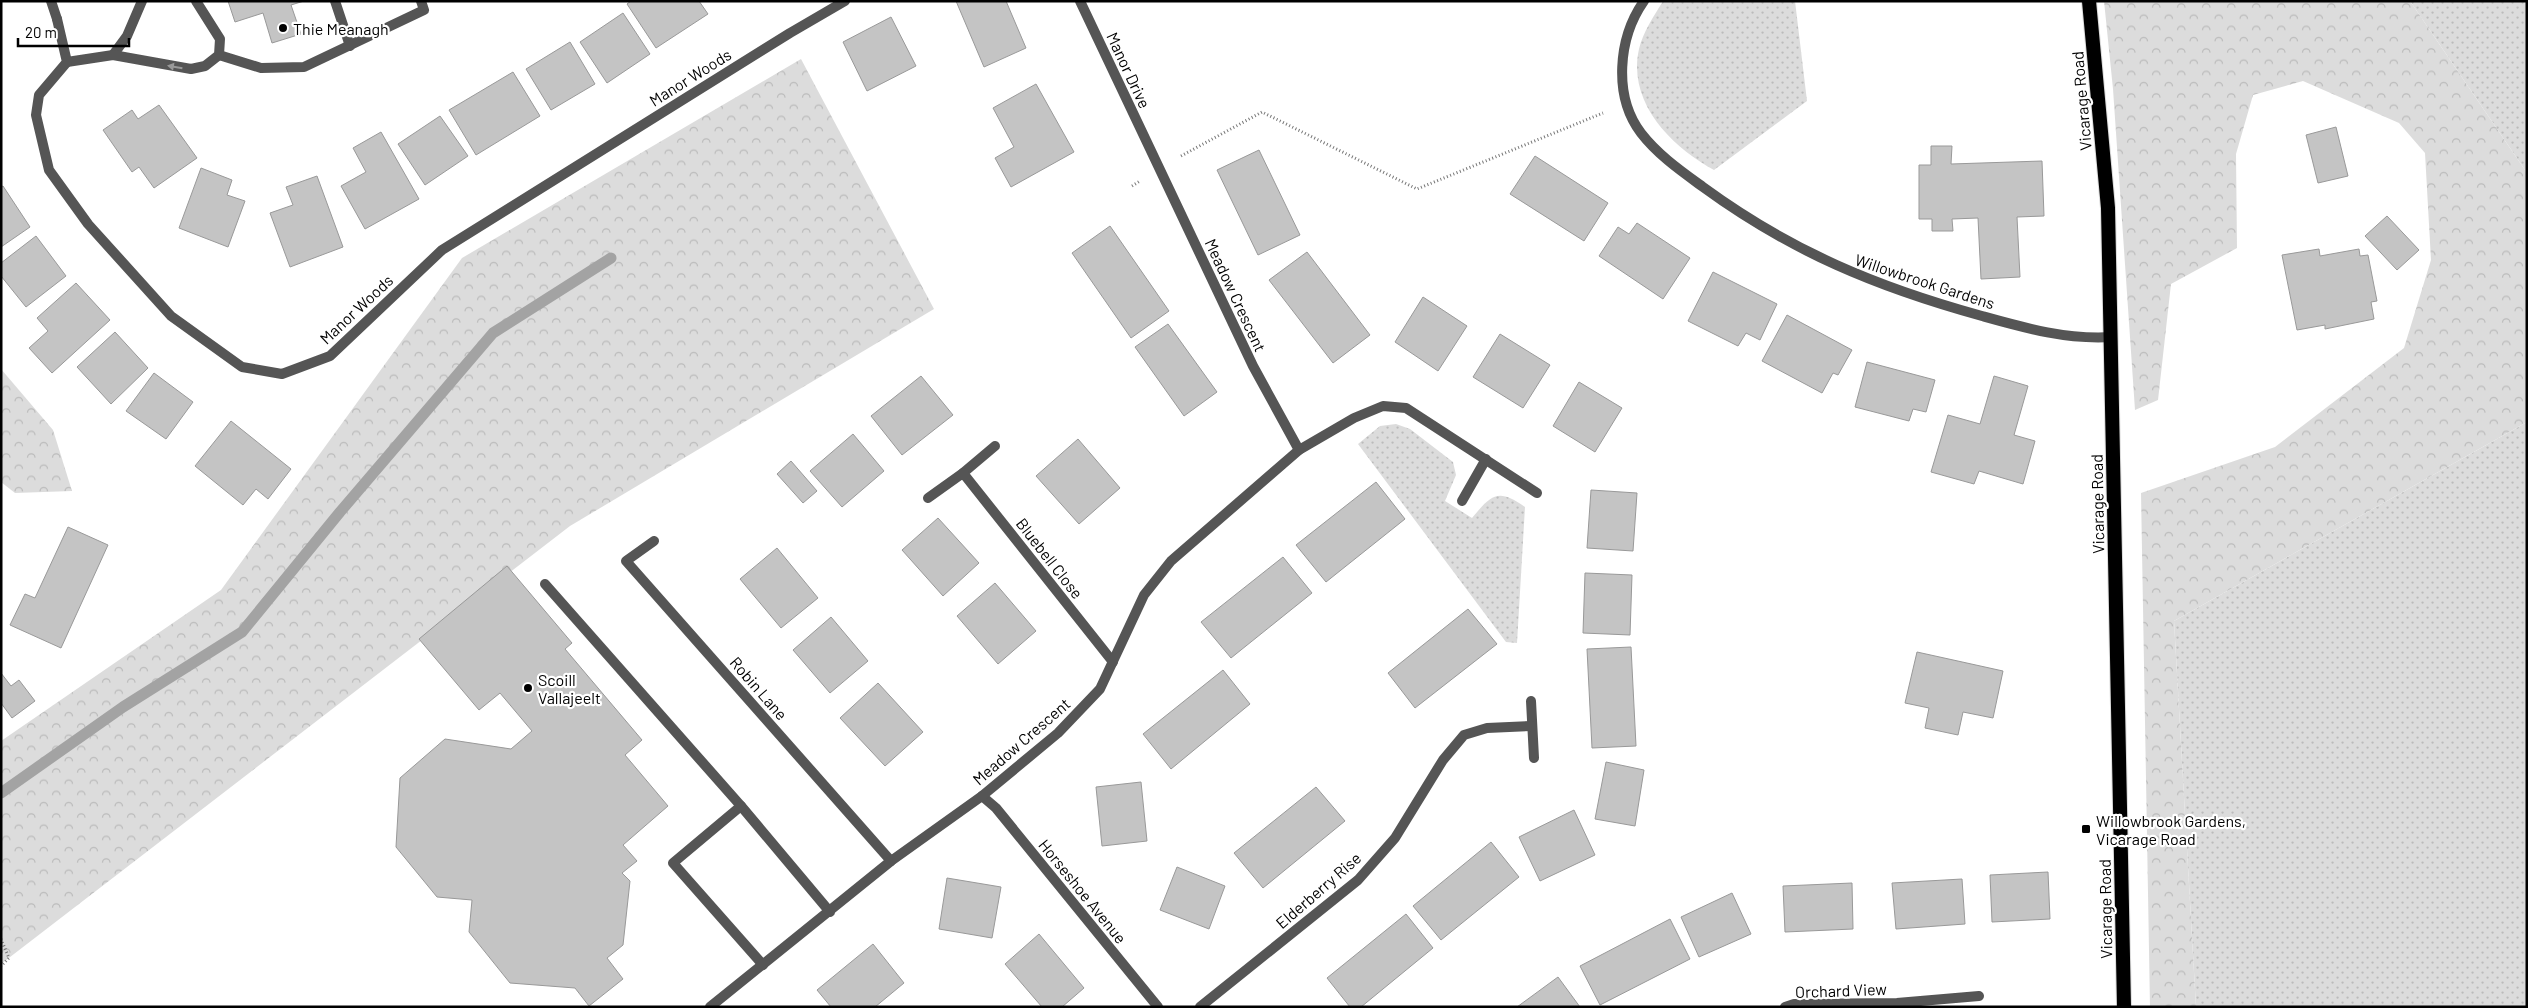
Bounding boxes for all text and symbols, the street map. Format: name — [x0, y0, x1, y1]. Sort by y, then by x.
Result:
scale bar — [18, 15, 129, 47]
place label: Thie Meanagh — [293, 19, 389, 38]
marker: Thie Meanagh — [277, 22, 289, 34]
text: 20 m — [25, 23, 57, 41]
street label: Manor Drive — [1103, 29, 1155, 111]
street label: Manor Woods — [646, 44, 734, 110]
street label: Vicarage Road — [2067, 51, 2095, 151]
one-way arrow — [167, 62, 183, 70]
street label: Meadow Crescent — [1201, 235, 1271, 355]
street label: Willowbrook Gardens — [1853, 249, 1997, 313]
street label: Manor Woods — [316, 270, 396, 348]
street label: Vicarage Road — [2087, 454, 2107, 554]
street label: Bluebell Close — [1013, 514, 1087, 602]
street label: Robin Lane — [726, 653, 792, 723]
place label: Scoill Vallajeelt — [538, 670, 601, 707]
marker: Scoill Vallajeelt — [522, 682, 534, 694]
street label: Meadow Crescent — [968, 694, 1074, 788]
place label: Willowbrook Gardens, Vicarage Road — [2096, 811, 2246, 848]
marker: Willowbrook Gardens, Vicarage Road — [2080, 823, 2092, 835]
street label: Horseshoe Avenue — [1035, 835, 1131, 947]
street label: Elderberry Rise — [1272, 848, 1364, 932]
street label: Vicarage Road — [2095, 859, 2115, 959]
street label: Orchard View — [1795, 979, 1888, 1001]

